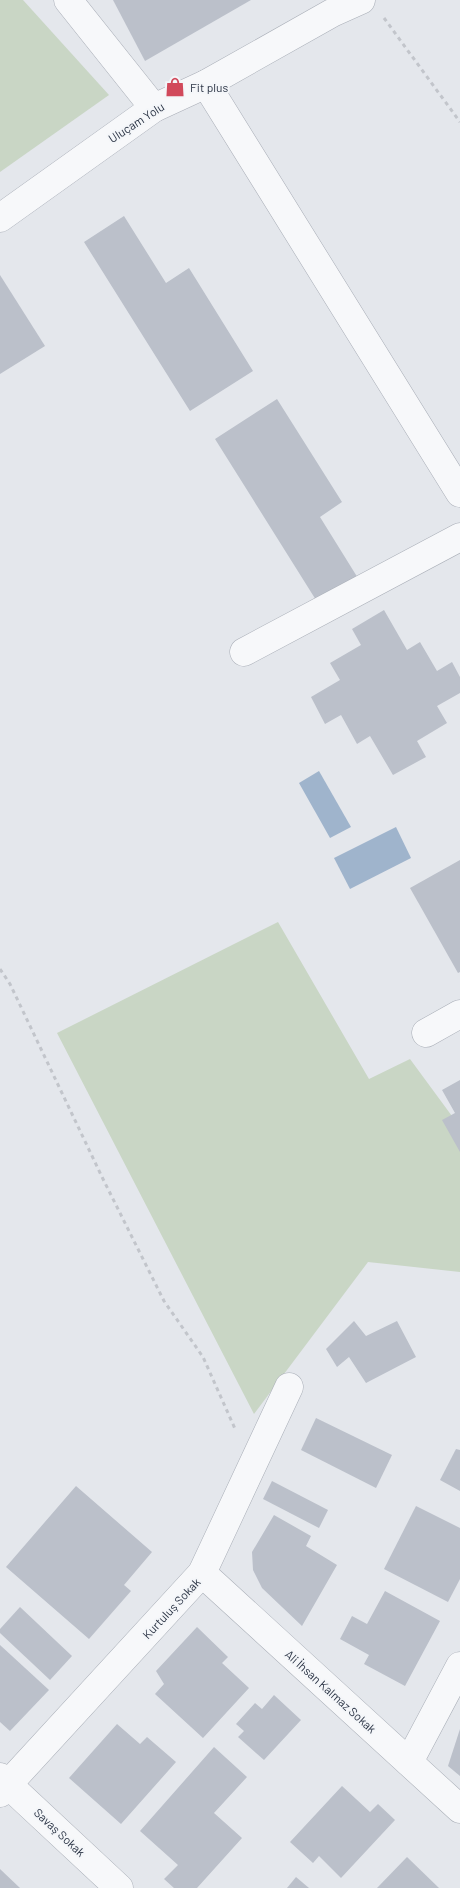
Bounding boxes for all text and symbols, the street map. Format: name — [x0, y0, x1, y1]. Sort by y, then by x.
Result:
shop icon: Fit plus — [164, 76, 186, 98]
place label: Fit plus — [190, 80, 228, 94]
street label: Uluçam Yolu — [106, 99, 166, 145]
street label: Kurtuluş Sokak — [139, 1575, 203, 1641]
street label: Ali İhsan Kalmaz Sokak — [283, 1646, 379, 1736]
street label: Savaş Sokak — [32, 1805, 88, 1859]

